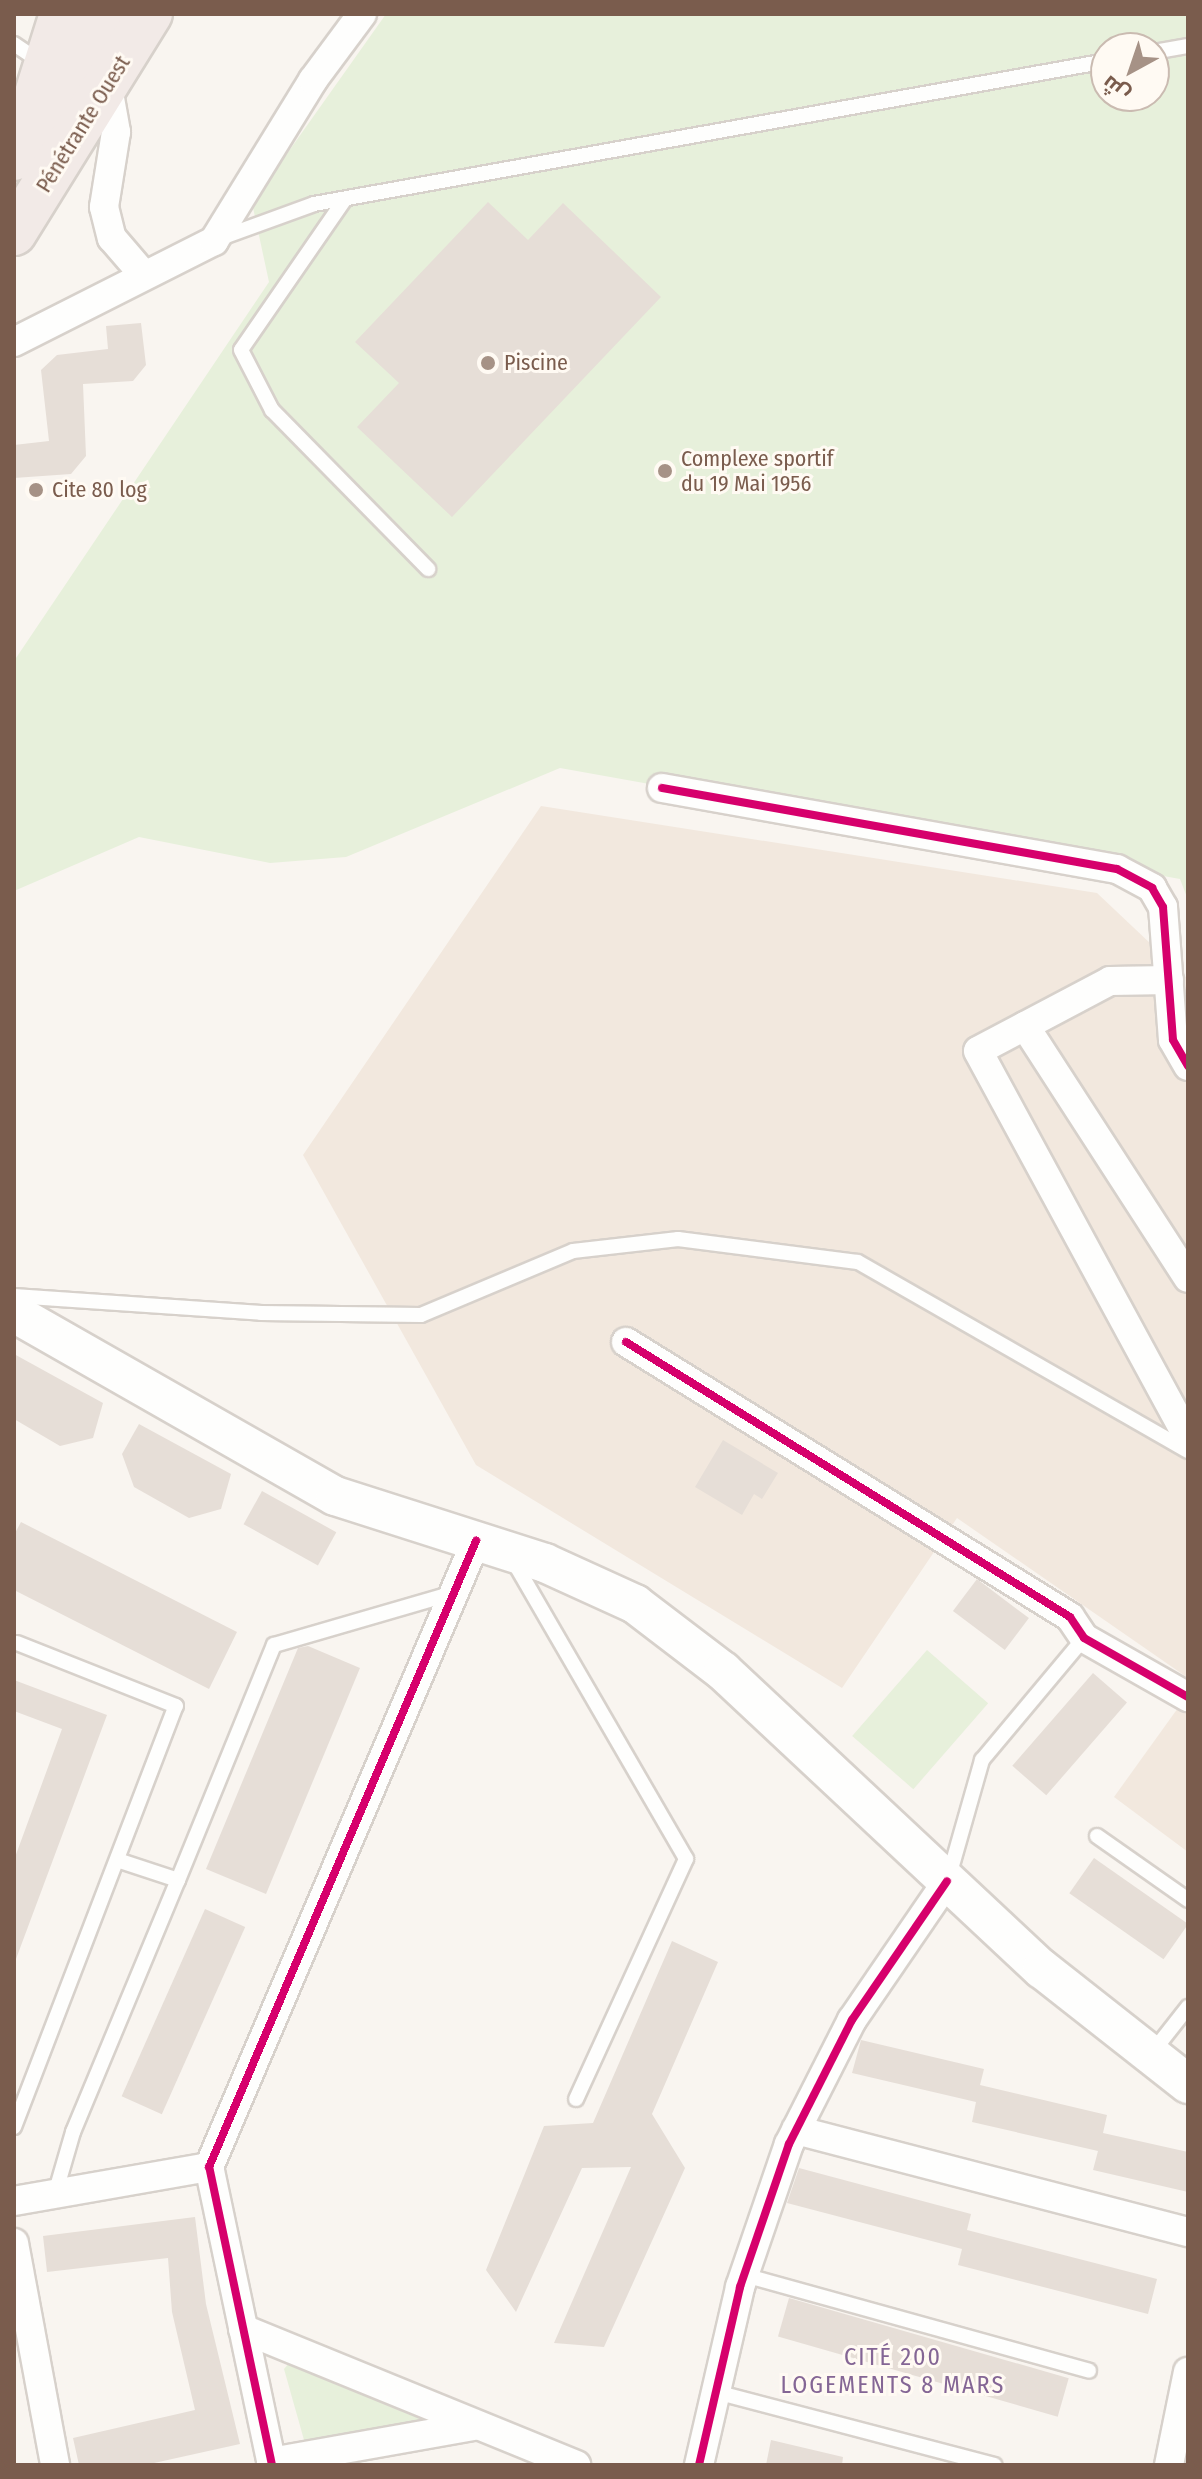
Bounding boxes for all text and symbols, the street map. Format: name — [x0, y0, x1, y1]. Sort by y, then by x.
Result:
north arrow — [1090, 32, 1170, 112]
street label: Pénétrante Ouest — [30, 51, 136, 197]
text: ش — [1096, 70, 1135, 109]
place label: Piscine — [504, 350, 568, 376]
marker: Piscine — [479, 354, 497, 372]
place label: Complexe sportif du 19 Mai 1956 — [681, 445, 834, 496]
marker: Complexe sportif du 19 Mai 1956 — [656, 462, 674, 480]
place label: Cite 80 log — [52, 477, 147, 503]
marker: Cite 80 log — [27, 481, 45, 499]
district label: CITÉ 200 LOGEMENTS 8 MARS — [781, 2344, 1005, 2400]

